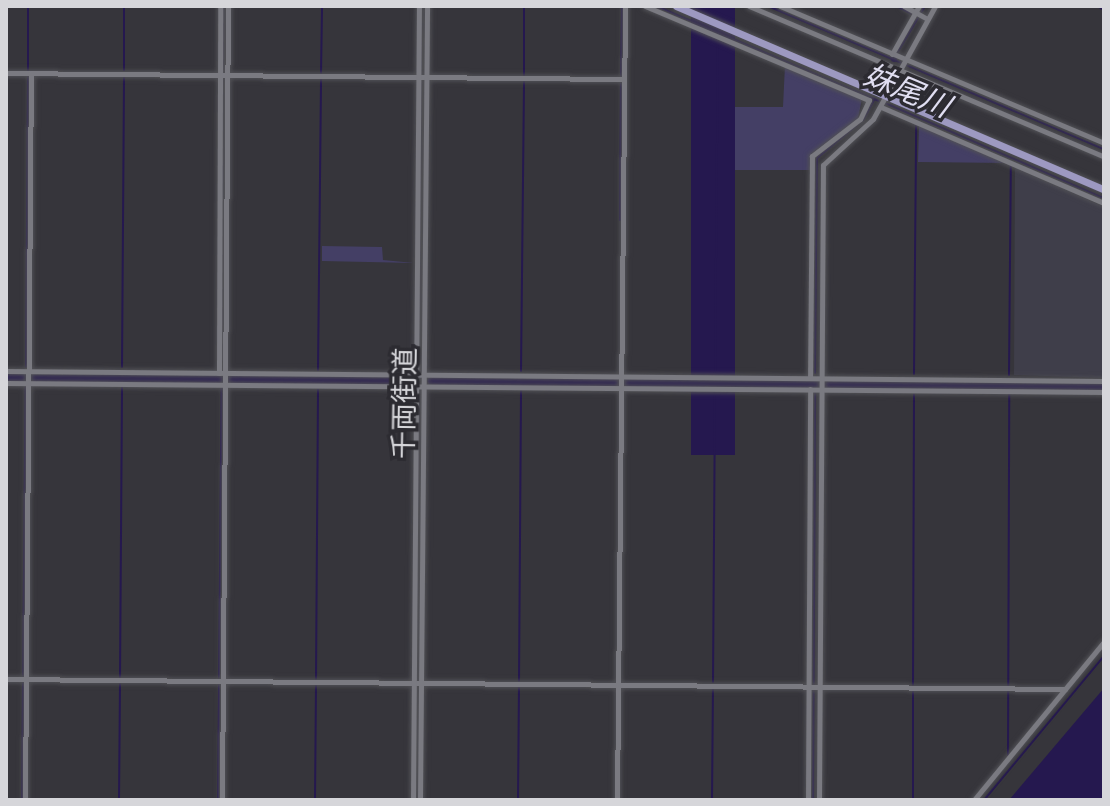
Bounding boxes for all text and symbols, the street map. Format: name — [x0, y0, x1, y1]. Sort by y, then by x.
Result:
water label: 妹尾川 — [859, 57, 955, 125]
street label: 千両街道 — [386, 347, 422, 459]

